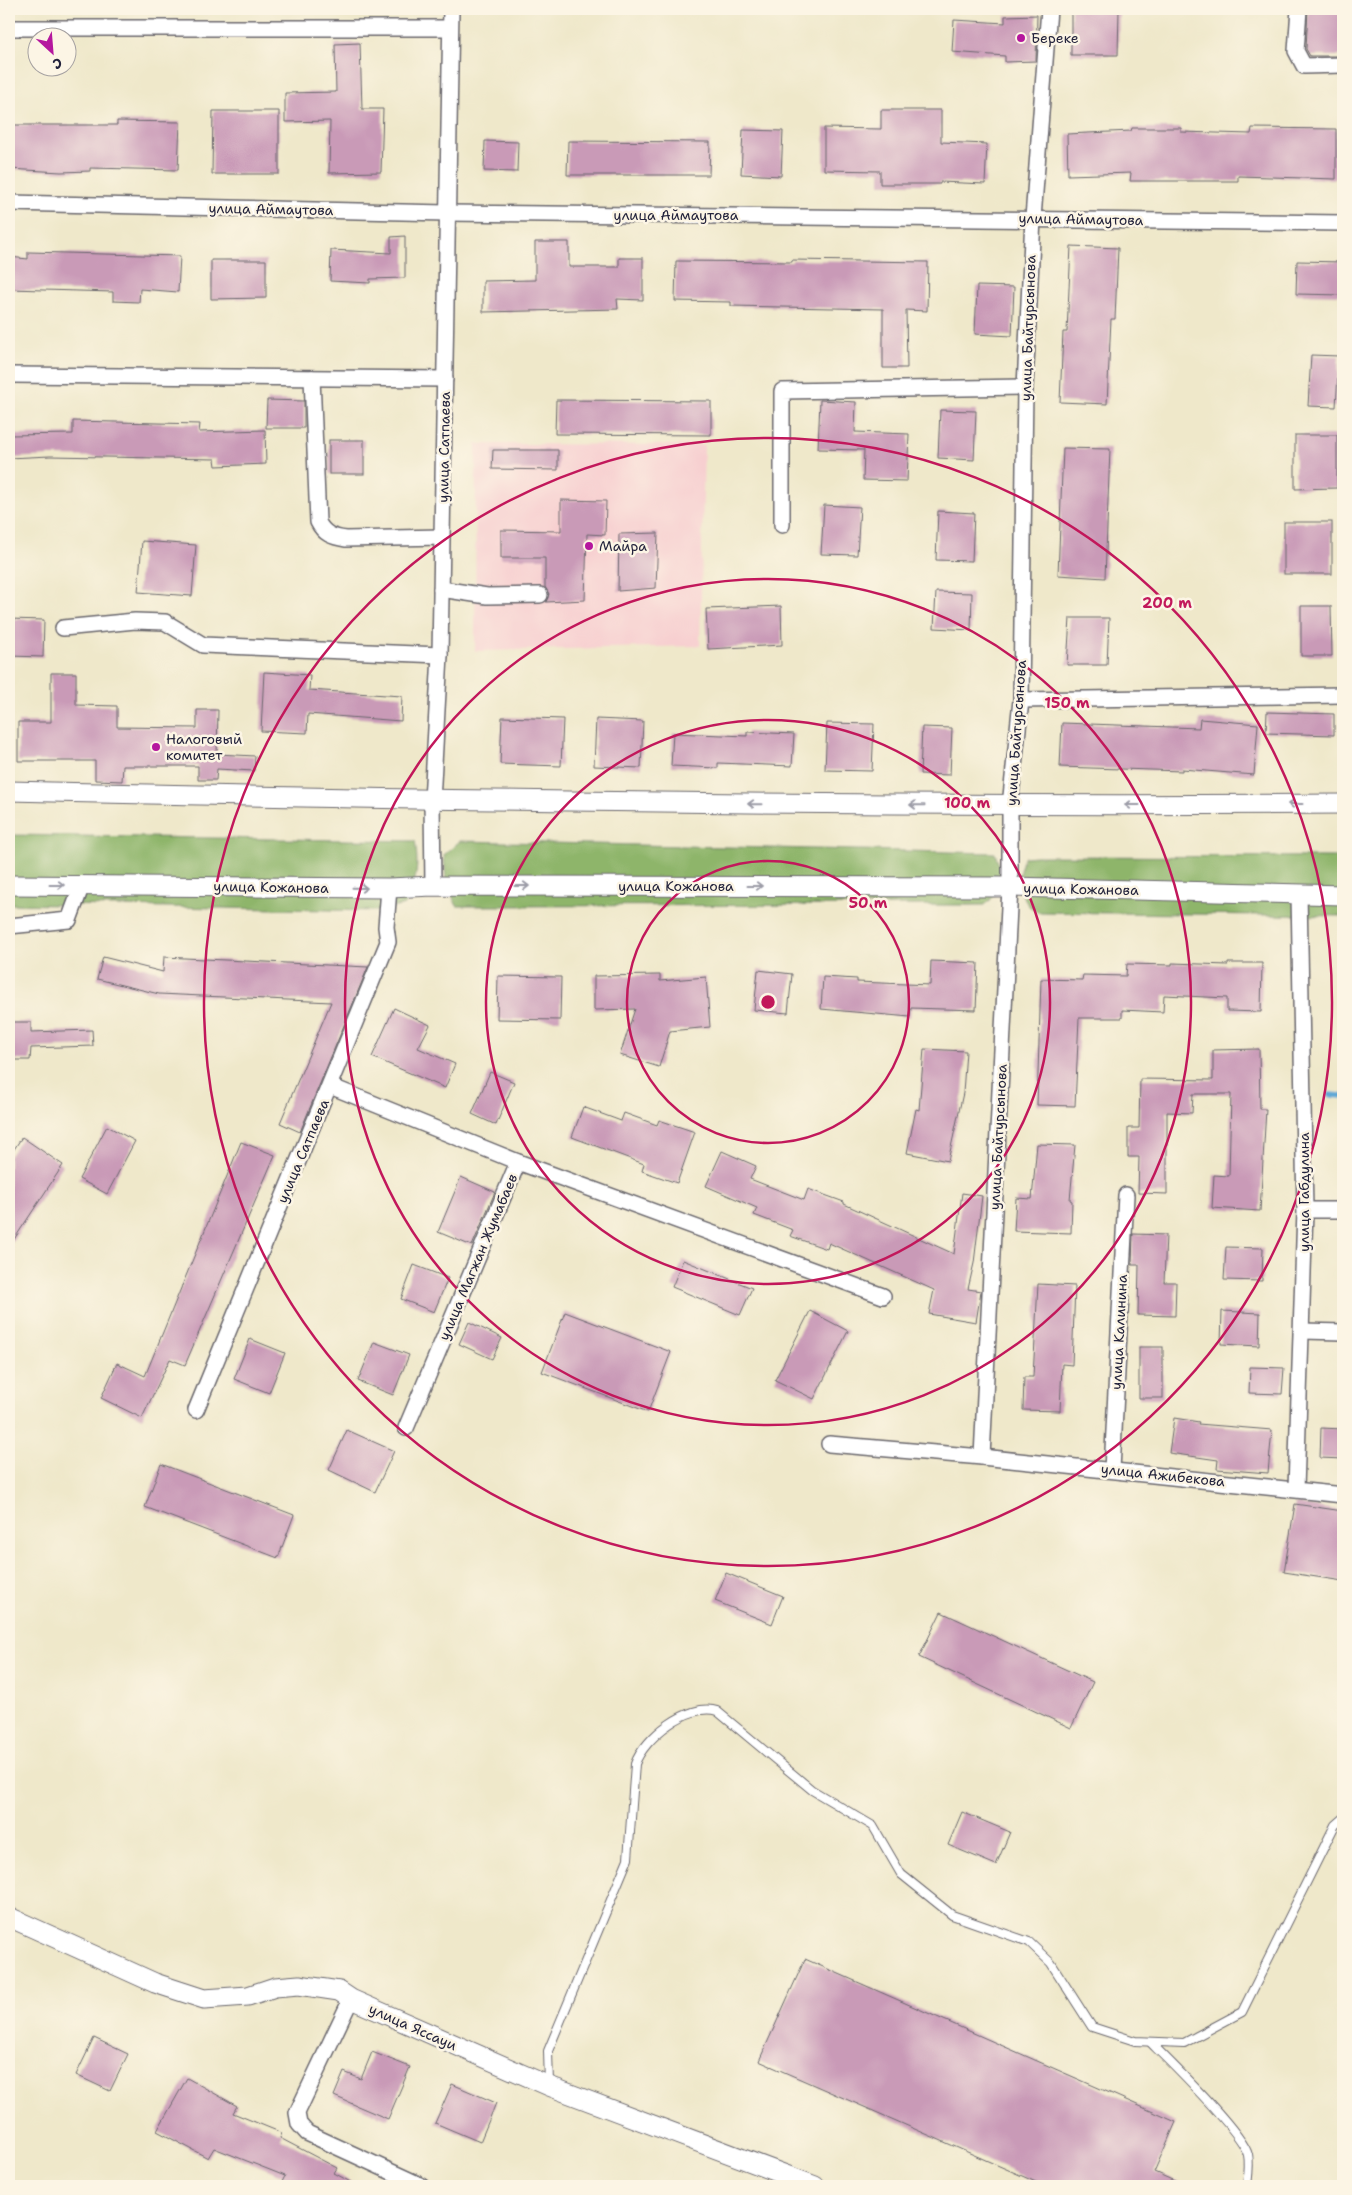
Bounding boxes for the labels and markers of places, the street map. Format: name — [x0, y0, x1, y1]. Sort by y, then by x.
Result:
place label: Береке — [1031, 29, 1079, 47]
marker: Береке — [1015, 32, 1027, 44]
place label: Майра — [599, 537, 647, 555]
marker: Майра — [583, 540, 595, 552]
place label: Налоговый комитет — [166, 730, 242, 764]
marker: Налоговый комитет — [150, 741, 162, 753]
centre of rings — [759, 993, 777, 1011]

